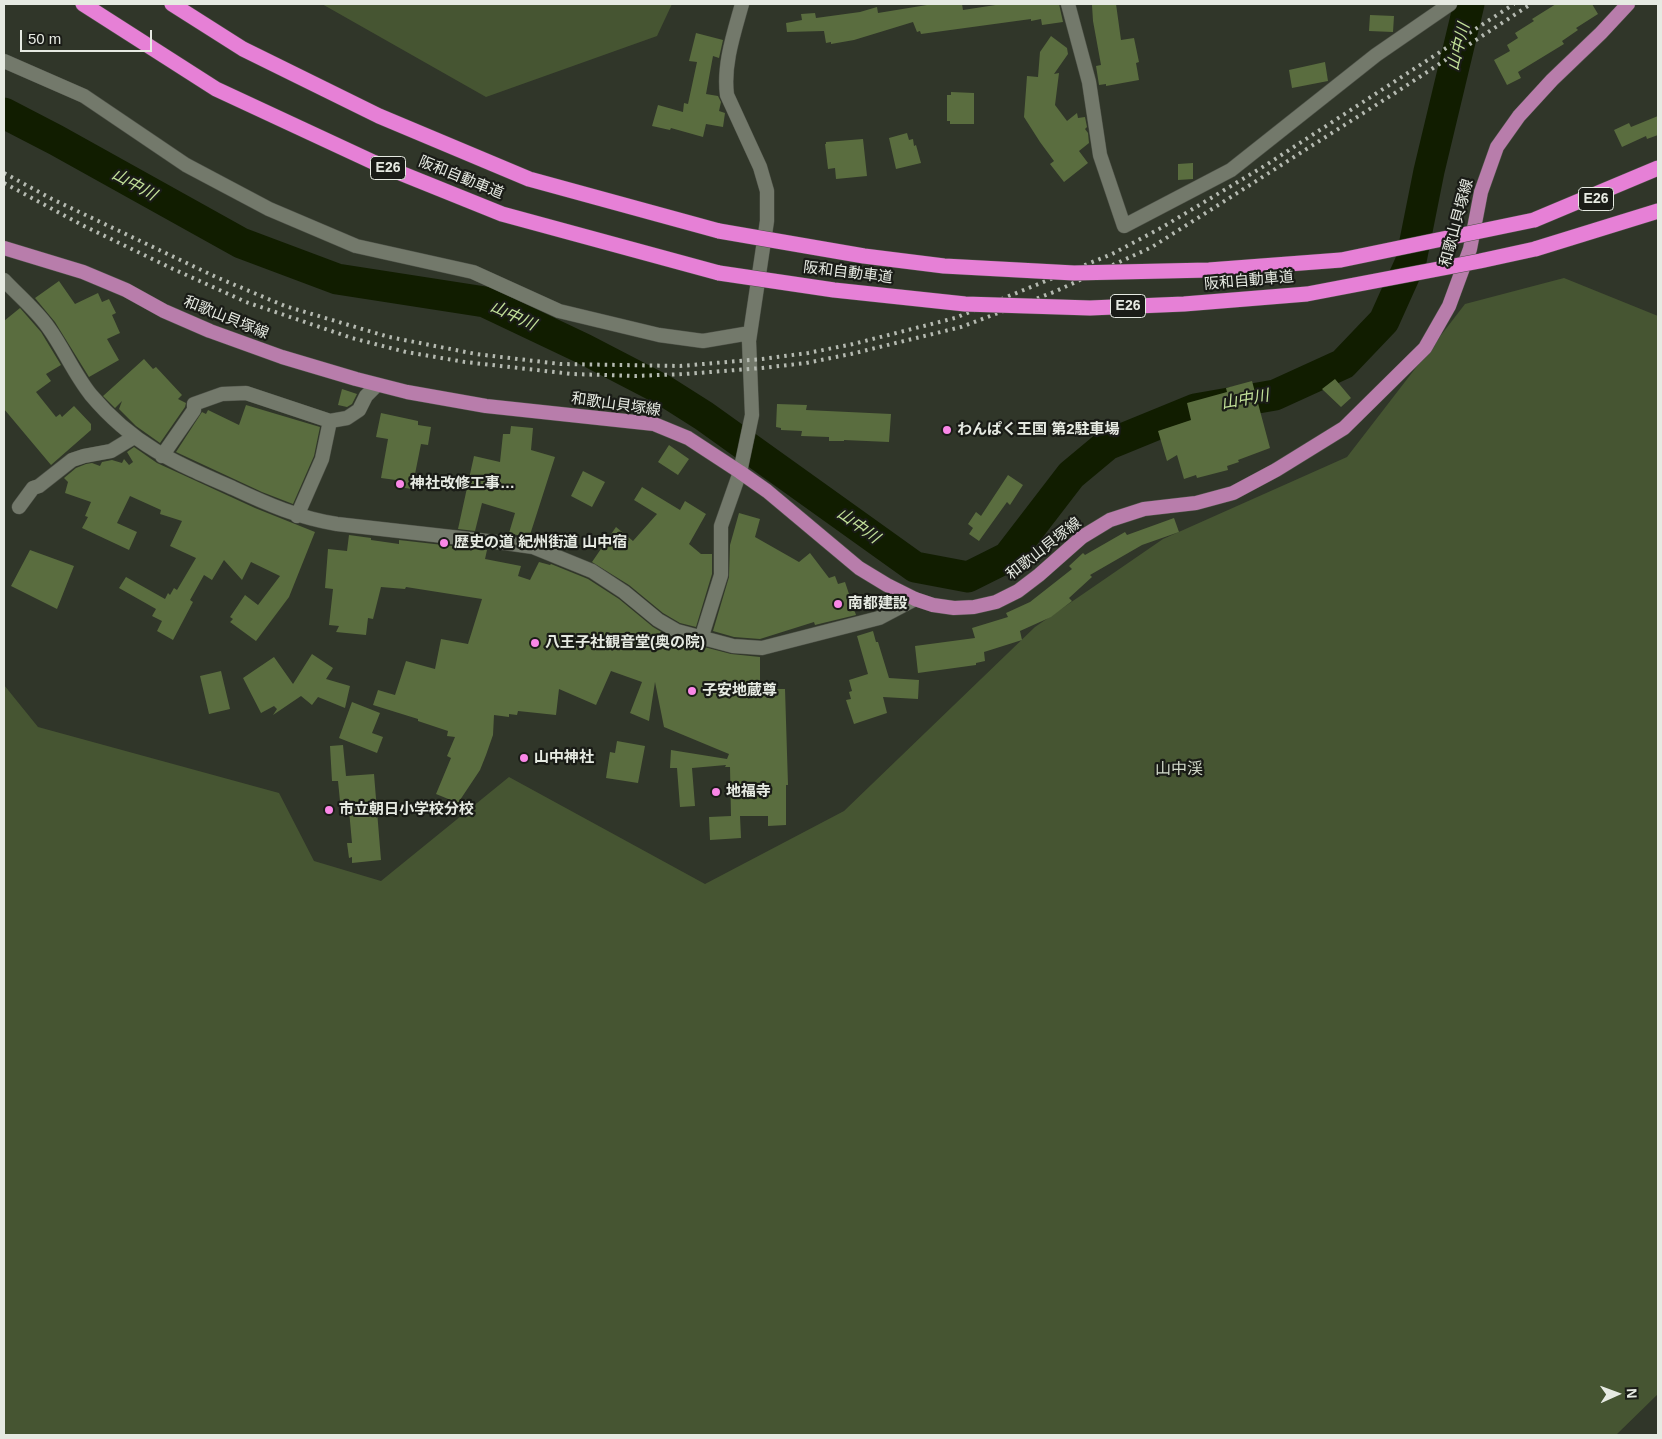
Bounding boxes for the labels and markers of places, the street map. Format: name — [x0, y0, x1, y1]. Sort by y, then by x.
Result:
place label: わんぱく王国 第2駐車場 — [957, 421, 1120, 439]
marker: わんぱく王国 第2駐車場 — [941, 424, 953, 436]
place label: 神社改修工事… — [410, 475, 515, 493]
marker: 神社改修工事… — [394, 478, 406, 490]
place label: 歴史の道 紀州街道 山中宿 — [454, 534, 627, 552]
marker: 歴史の道 紀州街道 山中宿 — [438, 537, 450, 549]
place label: 南都建設 — [848, 595, 908, 613]
marker: 南都建設 — [832, 598, 844, 610]
place label: 八王子社観音堂(奥の院) — [545, 634, 705, 652]
marker: 八王子社観音堂(奥の院) — [529, 637, 541, 649]
place label: 子安地蔵尊 — [702, 682, 777, 700]
marker: 子安地蔵尊 — [686, 685, 698, 697]
place label: 山中神社 — [534, 749, 594, 767]
marker: 山中神社 — [518, 752, 530, 764]
place label: 地福寺 — [726, 783, 771, 801]
marker: 地福寺 — [710, 786, 722, 798]
place label: 市立朝日小学校分校 — [339, 801, 474, 819]
marker: 市立朝日小学校分校 — [323, 804, 335, 816]

